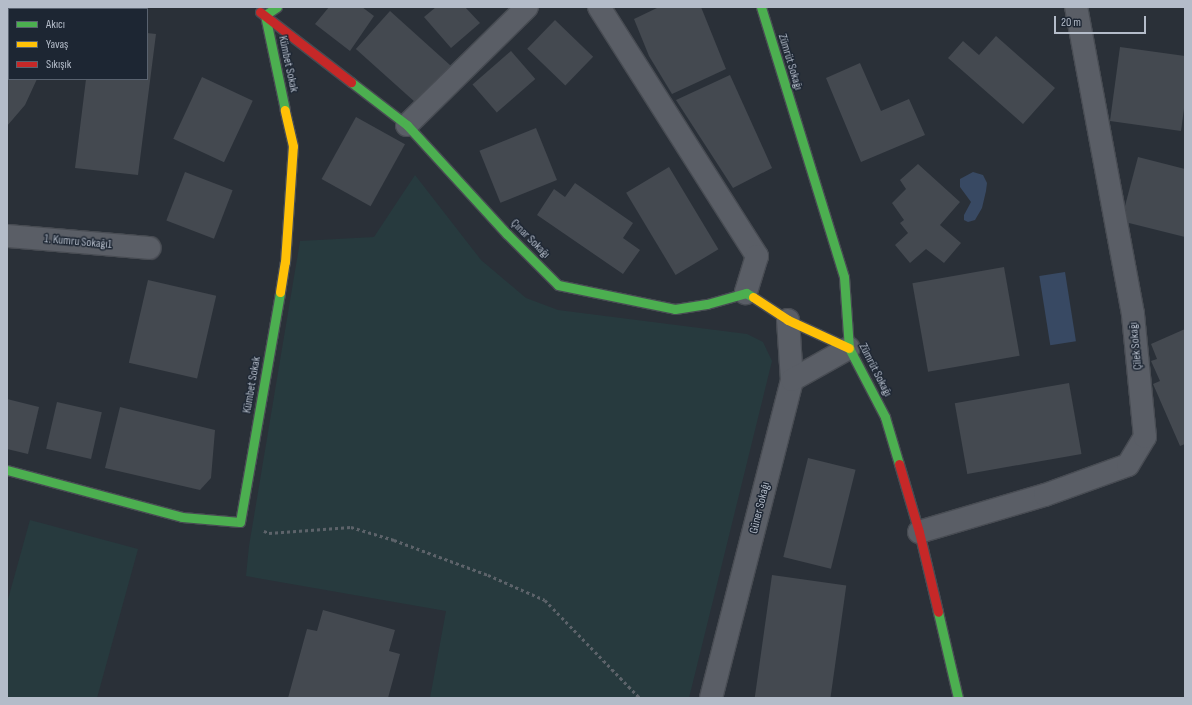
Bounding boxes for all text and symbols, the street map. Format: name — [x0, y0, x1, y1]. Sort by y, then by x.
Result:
legend — [8, 8, 148, 80]
scale bar — [1056, 8, 1148, 34]
text: 20 m — [1061, 15, 1081, 30]
text: Akıcı — [46, 17, 65, 32]
street label: Zümrüt Sokağı — [775, 32, 805, 92]
street label: Kümbet Sokak — [275, 35, 301, 93]
text: Yavaş — [46, 37, 68, 52]
text: Sıkışık — [46, 57, 71, 72]
street label: Çınar Sokağı — [507, 216, 553, 262]
street label: 1. Kumru Sokağı1 — [44, 232, 112, 252]
street label: Çilek Sokağı — [1126, 321, 1146, 371]
street label: Zümrüt Sokağı — [855, 341, 895, 399]
street label: Kümbet Sokak — [240, 356, 264, 414]
street label: Güner Sokağı — [747, 481, 773, 535]

